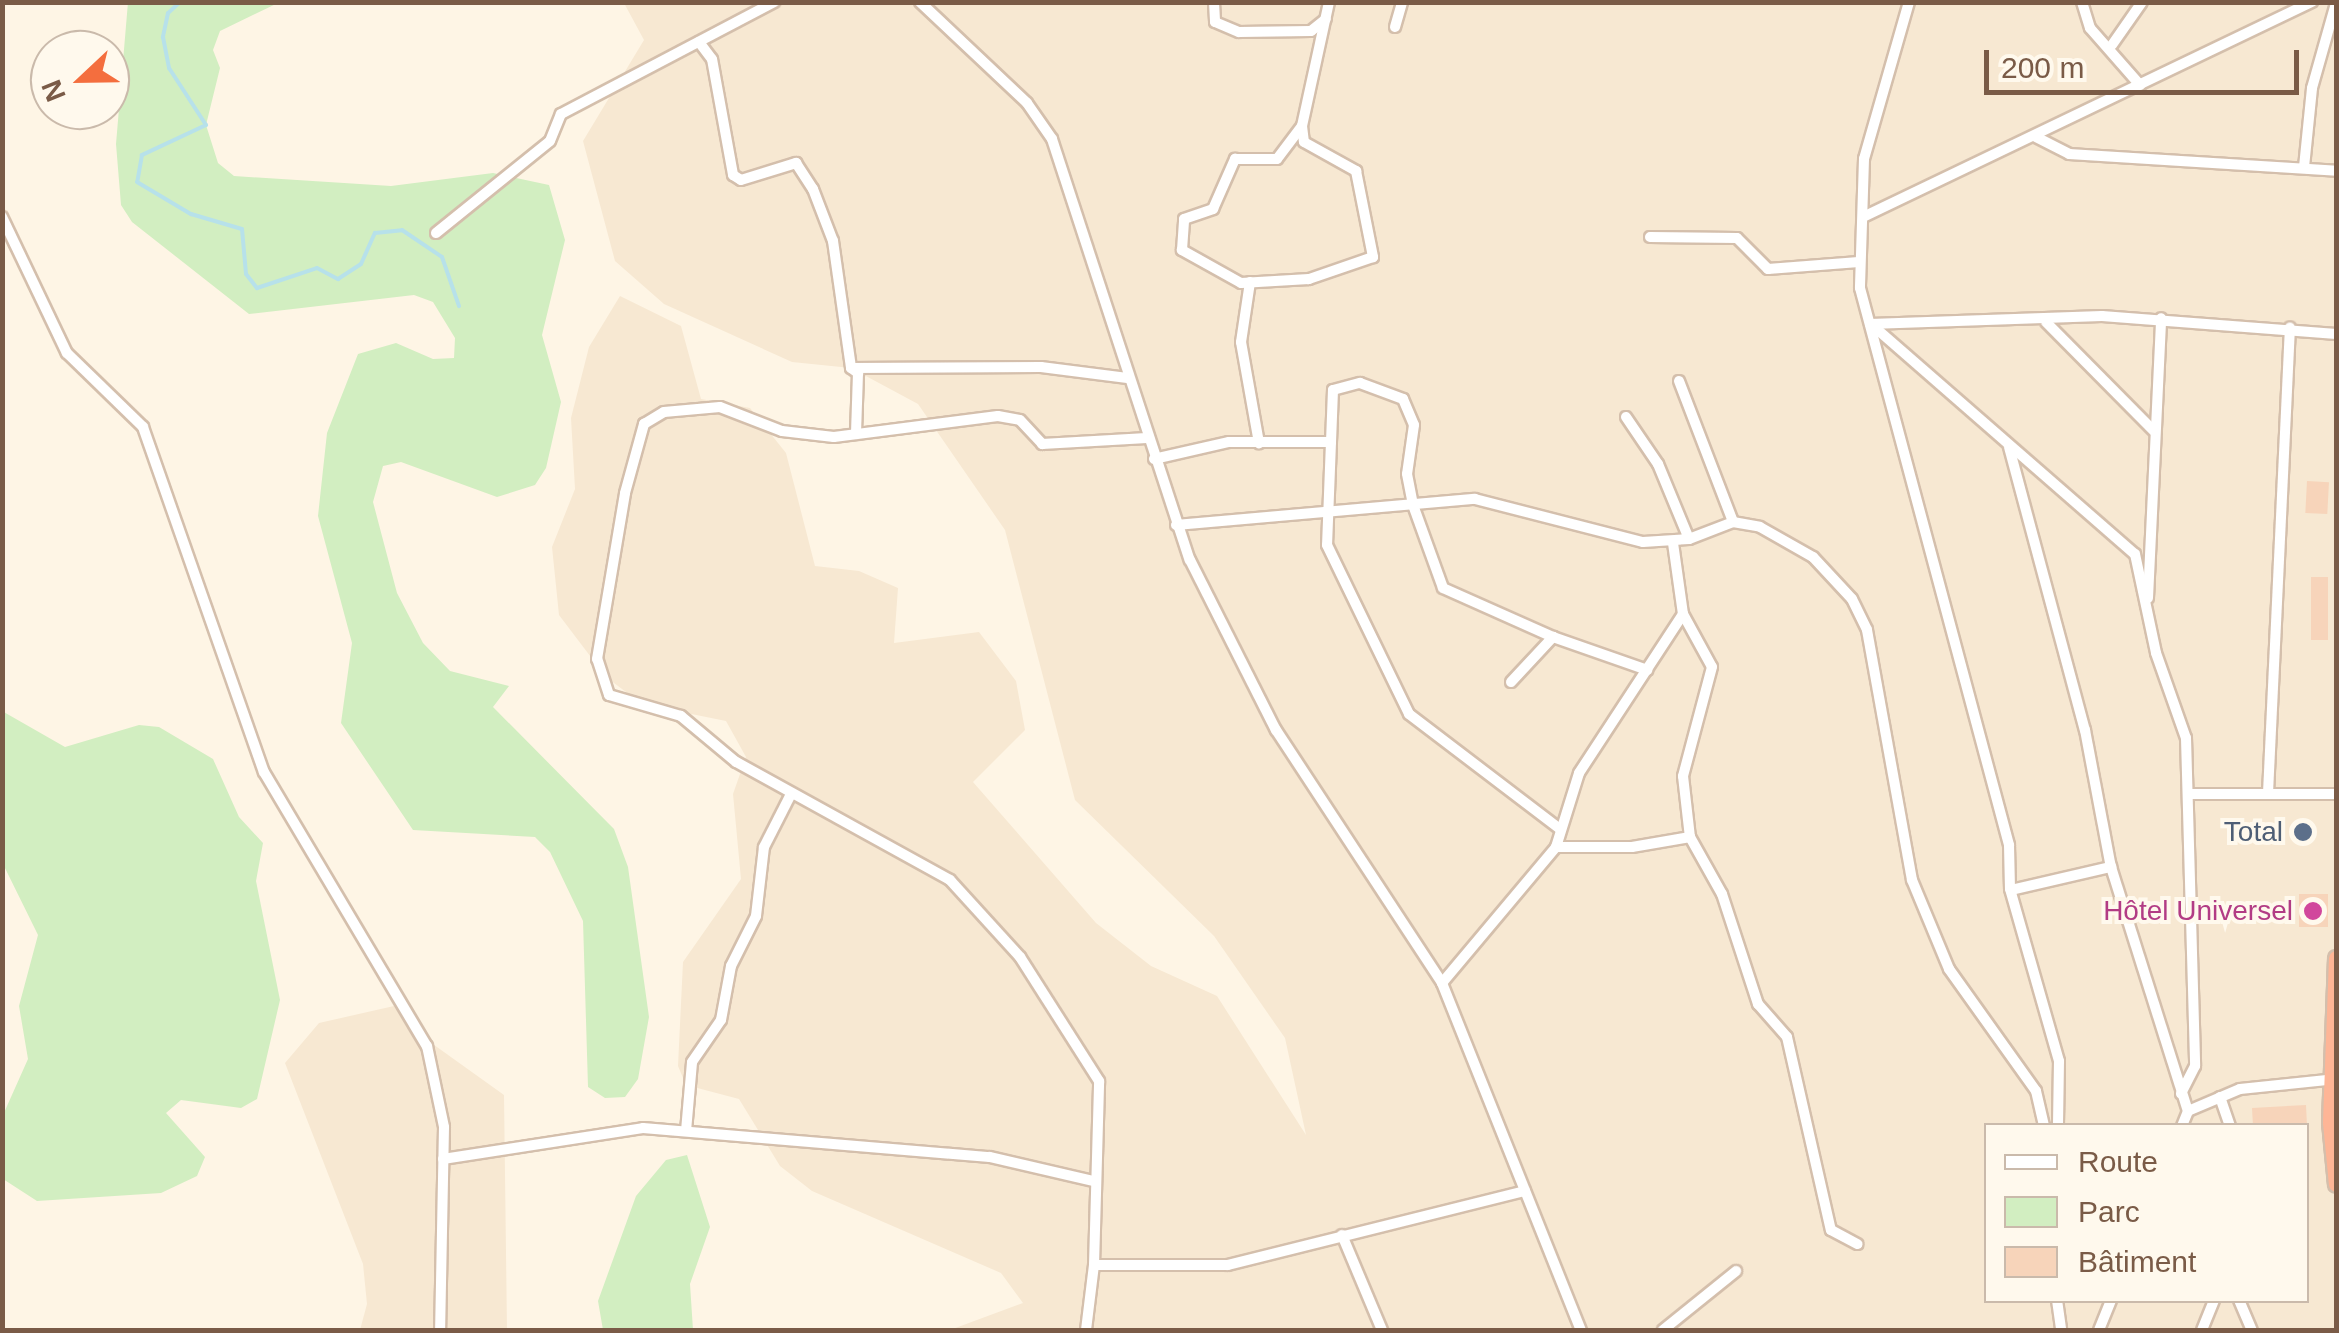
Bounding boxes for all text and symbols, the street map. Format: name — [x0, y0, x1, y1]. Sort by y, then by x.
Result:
north arrow — [30, 30, 130, 130]
scale bar — [1989, 30, 2304, 92]
text: 200 m — [2001, 51, 2084, 84]
text: N — [35, 75, 72, 106]
place label: Total — [2224, 815, 2283, 849]
marker: Total — [2292, 821, 2314, 843]
place label: Hôtel Universel — [2103, 894, 2293, 928]
marker: Hôtel Universel — [2302, 900, 2324, 922]
legend — [1984, 1123, 2309, 1303]
text: Route — [2078, 1145, 2158, 1178]
text: Parc — [2078, 1195, 2140, 1228]
text: Bâtiment — [2078, 1245, 2196, 1278]

